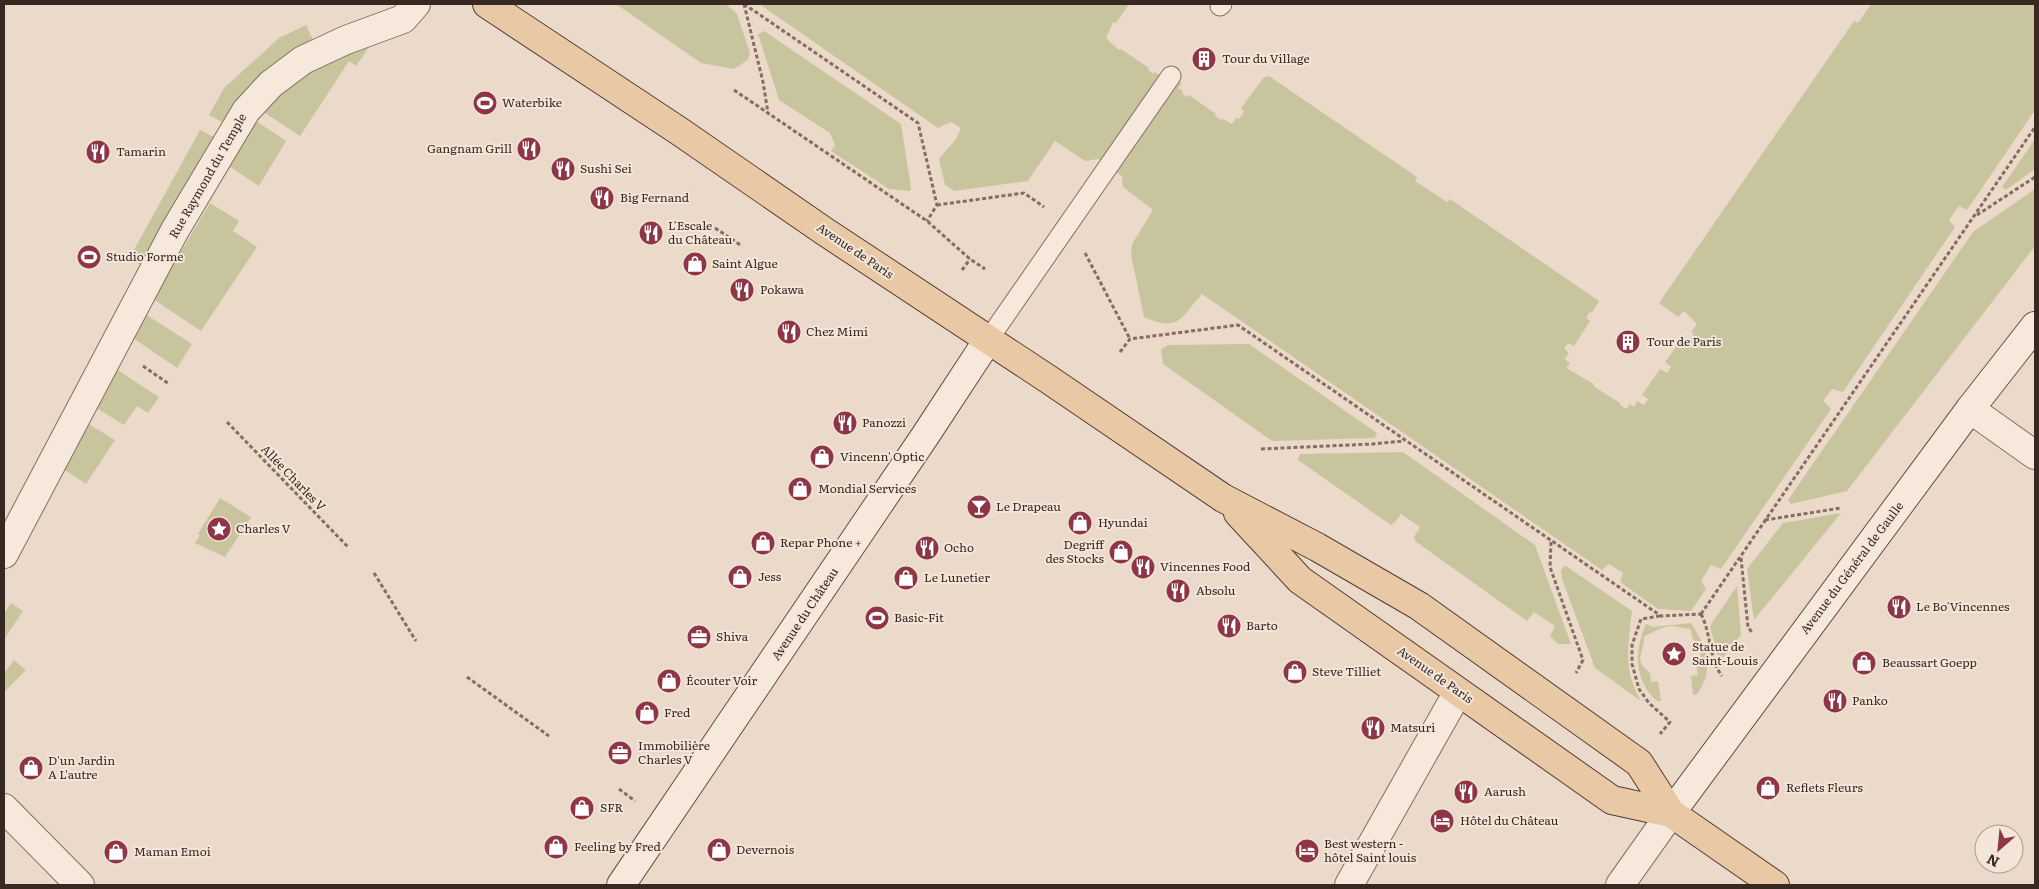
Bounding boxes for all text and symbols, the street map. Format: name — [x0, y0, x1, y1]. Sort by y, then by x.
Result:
building icon: Tour du Village — [1191, 46, 1217, 72]
place label: Tour du Village — [1222, 49, 1310, 67]
sports icon: Waterbike — [472, 90, 498, 116]
place label: Waterbike — [502, 93, 562, 111]
street label: Rue Raymond du Temple — [164, 110, 250, 241]
restaurant icon: Gangnam Grill — [516, 136, 542, 162]
restaurant icon: Tamarin — [85, 139, 111, 165]
place label: Gangnam Grill — [427, 139, 512, 157]
place label: Tamarin — [116, 142, 166, 160]
restaurant icon: Sushi Sei — [550, 156, 576, 182]
place label: Sushi Sei — [580, 159, 632, 177]
restaurant icon: Big Fernand — [589, 185, 615, 211]
place label: Big Fernand — [620, 188, 690, 206]
place label: L'Escale du Château — [668, 216, 733, 248]
street label: Avenue de Paris — [814, 218, 898, 283]
restaurant icon: L'Escale du Château — [638, 220, 664, 246]
sports icon: Studio Forme — [76, 244, 102, 270]
place label: Studio Forme — [106, 247, 183, 265]
shop icon: Saint Algue — [682, 251, 708, 277]
place label: Saint Algue — [712, 254, 778, 272]
restaurant icon: Pokawa — [729, 277, 755, 303]
place label: Pokawa — [760, 280, 805, 298]
restaurant icon: Chez Mimi — [776, 319, 802, 345]
place label: Chez Mimi — [806, 322, 868, 340]
building icon: Tour de Paris — [1615, 329, 1641, 355]
place label: Tour de Paris — [1646, 332, 1722, 350]
restaurant icon: Panozzi — [832, 410, 858, 436]
place label: Panozzi — [862, 413, 906, 431]
street label: Allée Charles V — [257, 440, 330, 515]
shop icon: Vincenn' Optic — [809, 444, 835, 470]
place label: Vincenn' Optic — [840, 447, 924, 465]
shop icon: Mondial Services — [787, 476, 813, 502]
place label: Mondial Services — [818, 479, 917, 497]
bar icon: Le Drapeau — [966, 494, 992, 520]
place label: Le Drapeau — [996, 497, 1061, 515]
street label: Avenue du Général de Gaulle — [1795, 497, 1907, 638]
shop icon: Hyundai — [1067, 510, 1093, 536]
place label: Hyundai — [1098, 513, 1148, 531]
place icon: Charles V — [206, 516, 232, 542]
place label: Charles V — [236, 519, 291, 537]
shop icon: Repar Phone + — [750, 530, 776, 556]
place label: Repar Phone + — [780, 533, 862, 551]
restaurant icon: Ocho — [914, 535, 940, 561]
place label: Degriff des Stocks — [1045, 535, 1105, 567]
place label: Ocho — [944, 538, 974, 556]
shop icon: Degriff des Stocks — [1108, 539, 1134, 565]
restaurant icon: Vincennes Food — [1130, 554, 1156, 580]
place label: Vincennes Food — [1160, 557, 1251, 575]
street label: Avenue du Château — [766, 563, 842, 664]
shop icon: Jess — [727, 564, 753, 590]
shop icon: Le Lunetier — [893, 565, 919, 591]
place label: Jess — [758, 567, 782, 585]
place label: Le Lunetier — [924, 568, 990, 586]
restaurant icon: Absolu — [1165, 578, 1191, 604]
place label: Absolu — [1196, 581, 1236, 599]
restaurant icon: Le Bo'Vincennes — [1886, 594, 1912, 620]
place label: Le Bo'Vincennes — [1916, 597, 2010, 615]
sports icon: Basic-Fit — [864, 605, 890, 631]
place label: Basic-Fit — [894, 608, 944, 626]
restaurant icon: Barto — [1216, 613, 1242, 639]
place label: Barto — [1246, 616, 1278, 634]
office icon: Shiva — [686, 624, 712, 650]
place label: Shiva — [716, 627, 749, 645]
place label: Statue de Saint-Louis — [1692, 637, 1758, 669]
street label: Avenue de Paris — [1394, 641, 1478, 707]
place icon: Statue de Saint-Louis — [1661, 641, 1687, 667]
shop icon: Beaussart Goepp — [1851, 650, 1877, 676]
place label: Beaussart Goepp — [1882, 653, 1977, 671]
shop icon: Steve Tilliet — [1282, 659, 1308, 685]
place label: Steve Tilliet — [1312, 662, 1381, 680]
shop icon: Écouter Voir — [656, 668, 682, 694]
place label: Écouter Voir — [686, 671, 757, 689]
restaurant icon: Panko — [1822, 688, 1848, 714]
place label: Panko — [1852, 691, 1888, 709]
shop icon: Fred — [634, 700, 660, 726]
place label: Fred — [664, 703, 691, 721]
restaurant icon: Matsuri — [1360, 715, 1386, 741]
place label: Matsuri — [1390, 718, 1435, 736]
place label: Immobilière Charles V — [638, 736, 710, 768]
office icon: Immobilière Charles V — [607, 740, 633, 766]
place label: D'un Jardin A L'autre — [48, 751, 115, 783]
shop icon: D'un Jardin A L'autre — [18, 755, 44, 781]
shop icon: Reflets Fleurs — [1755, 775, 1781, 801]
place label: Reflets Fleurs — [1786, 778, 1863, 796]
restaurant icon: Aarush — [1453, 779, 1479, 805]
place label: Aarush — [1484, 782, 1526, 800]
shop icon: SFR — [569, 795, 595, 821]
place label: SFR — [600, 798, 624, 816]
hotel icon: Hôtel du Château — [1429, 808, 1455, 834]
place label: Hôtel du Château — [1460, 811, 1559, 829]
north arrow — [1974, 824, 2024, 874]
shop icon: Feeling by Fred — [543, 834, 569, 860]
place label: Best western - hôtel Saint louis — [1324, 834, 1417, 866]
place label: Feeling by Fred — [574, 837, 662, 855]
shop icon: Devernois — [706, 837, 732, 863]
hotel icon: Best western - hôtel Saint louis — [1294, 838, 1320, 864]
shop icon: Maman Emoi — [103, 839, 129, 865]
place label: Devernois — [736, 840, 795, 858]
place label: Maman Emoi — [134, 842, 211, 860]
text: N — [1983, 850, 2002, 873]

